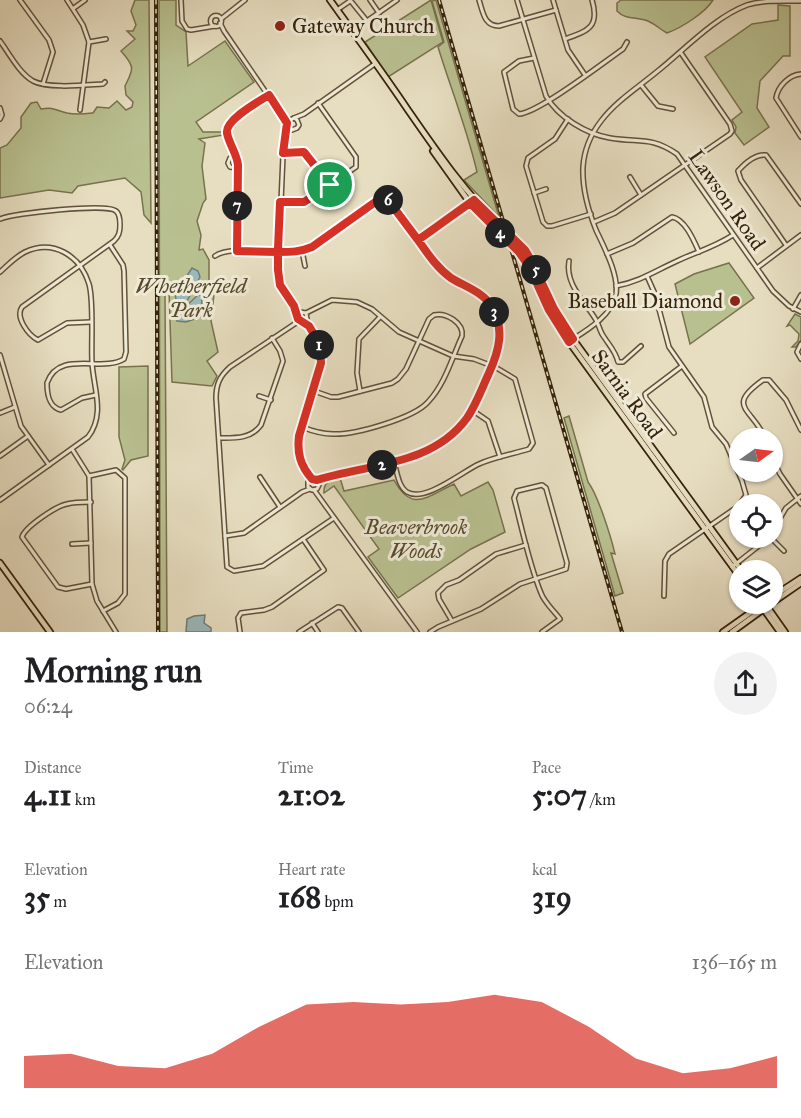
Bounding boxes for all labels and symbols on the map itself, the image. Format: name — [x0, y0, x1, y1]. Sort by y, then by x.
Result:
place label: Gateway Church — [292, 13, 435, 39]
marker: Gateway Church — [273, 19, 287, 33]
street label: Lawson Road — [683, 145, 771, 256]
pin — [304, 159, 355, 210]
pin: 6 — [373, 185, 403, 215]
pin: 7 — [222, 191, 252, 221]
pin: 4 — [485, 218, 515, 248]
pin: 5 — [521, 255, 551, 285]
park label: Whetherfield Park — [135, 273, 249, 323]
place label: Baseball Diamond — [567, 288, 723, 314]
marker: Baseball Diamond — [728, 294, 742, 308]
pin: 3 — [479, 297, 509, 327]
pin: 1 — [304, 330, 334, 360]
street label: Sarnia Road — [586, 344, 668, 444]
north arrow — [729, 428, 783, 482]
pin: 2 — [367, 450, 397, 480]
park label: Beaverbrook Woods — [364, 514, 468, 564]

